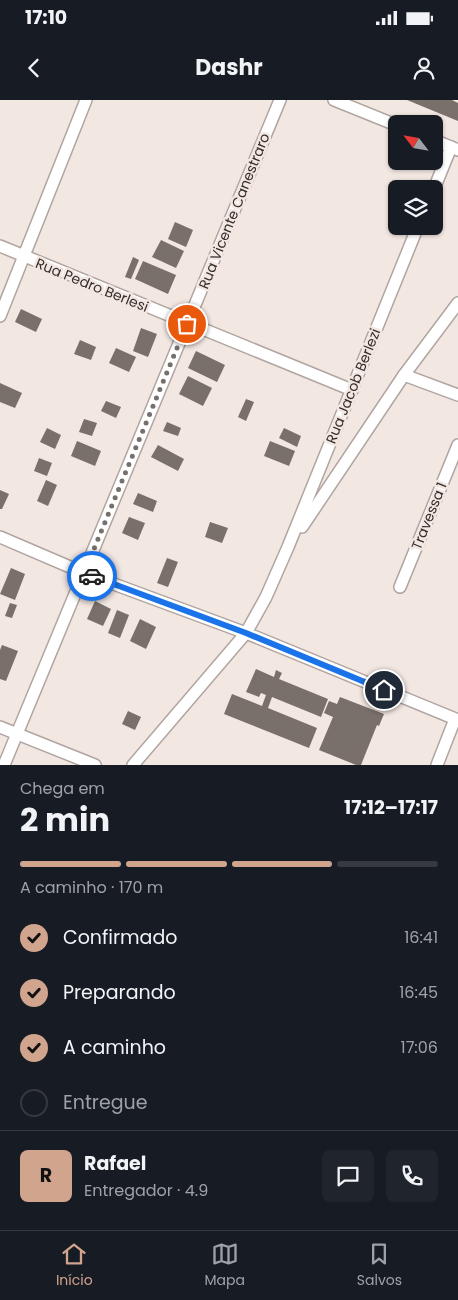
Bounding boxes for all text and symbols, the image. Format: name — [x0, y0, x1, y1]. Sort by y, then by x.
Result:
text: 17:10 — [25, 4, 67, 31]
text: Dashr — [195, 52, 263, 83]
icon: back — [20, 54, 48, 82]
icon: person — [410, 54, 438, 82]
north arrow — [388, 115, 442, 170]
map controls — [388, 115, 443, 235]
street label: Rua Vicente Canestraro — [194, 130, 274, 292]
button: layers — [388, 180, 443, 235]
street label: Rua Pedro Berlesi — [33, 253, 151, 317]
pin — [166, 303, 208, 345]
icon: bag — [173, 310, 201, 338]
street label: Rua Jacob Berlezi — [321, 325, 385, 447]
street label: Travessa 1 — [406, 479, 452, 553]
courier — [67, 551, 117, 601]
icon: car — [78, 562, 106, 590]
pin — [363, 669, 405, 711]
icon: home — [370, 676, 398, 704]
text: Chega em — [20, 777, 105, 800]
text: 17:12–17:17 — [344, 794, 438, 821]
text: 2 min — [20, 797, 110, 842]
text: A caminho · 170 m — [20, 876, 163, 899]
icon: check — [20, 924, 48, 952]
text: Confirmado — [63, 924, 177, 951]
text: 16:41 — [404, 926, 438, 949]
icon: check — [20, 979, 48, 1007]
text: Preparando — [63, 979, 176, 1006]
text: 16:45 — [399, 981, 438, 1004]
icon: check — [20, 1034, 48, 1062]
text: A caminho — [63, 1034, 166, 1061]
text: 17:06 — [401, 1036, 438, 1059]
text: Entregue — [63, 1089, 147, 1116]
text: Rafael — [84, 1150, 146, 1177]
button: chat — [322, 1150, 374, 1202]
button: phone — [386, 1150, 438, 1202]
text: R — [40, 1162, 52, 1189]
text: Entregador · 4.9 — [84, 1179, 208, 1202]
tab: Início — [56, 1240, 93, 1291]
tab: Mapa — [205, 1240, 245, 1291]
tab: Salvos — [357, 1240, 402, 1291]

